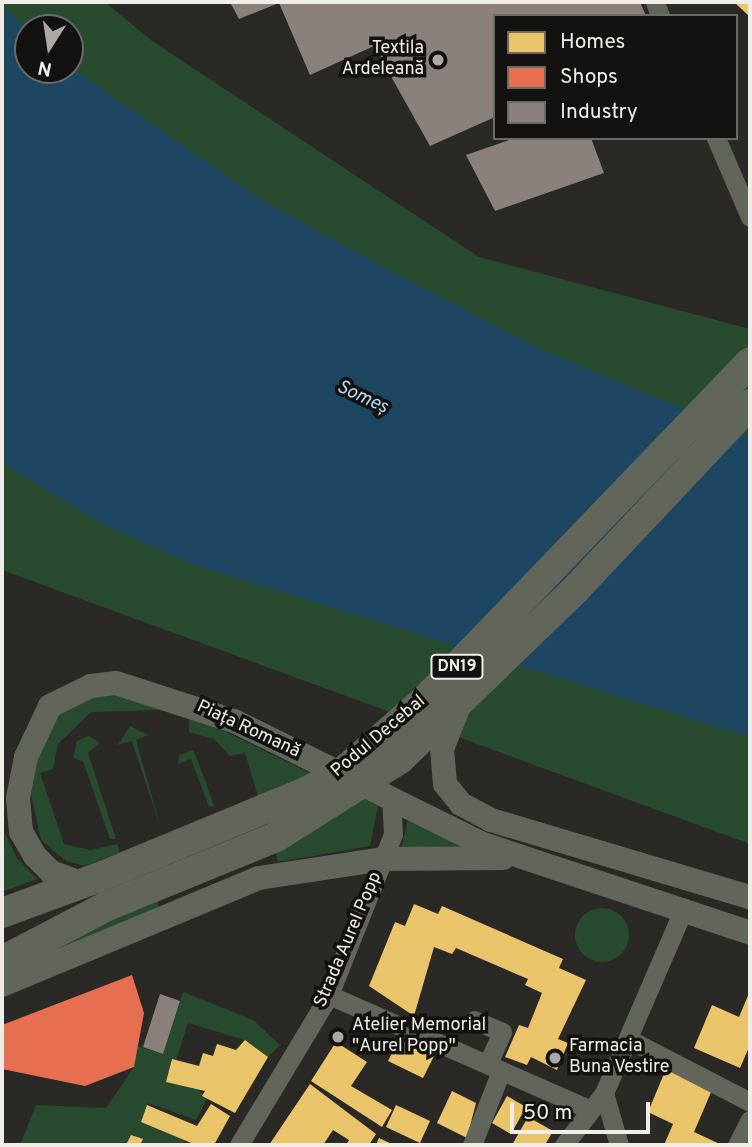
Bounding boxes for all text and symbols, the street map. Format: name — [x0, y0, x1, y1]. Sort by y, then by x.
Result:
north arrow — [14, 14, 84, 84]
legend — [493, 14, 738, 140]
text: Homes — [560, 29, 625, 56]
place label: Textila Ardeleană — [342, 39, 424, 82]
marker: Textila Ardeleană — [430, 52, 446, 68]
text: N — [36, 54, 54, 81]
text: Shops — [560, 64, 618, 91]
text: Industry — [560, 99, 638, 126]
water label: Someș — [333, 376, 391, 420]
road number: DN19 — [429, 654, 485, 680]
street label: Podul Decebal — [327, 691, 431, 783]
street label: Piața Romană — [193, 697, 303, 763]
street label: Strada Aurel Popp — [311, 869, 387, 1011]
place label: Atelier Memorial "Aurel Popp" — [352, 1016, 486, 1058]
marker: Atelier Memorial "Aurel Popp" — [330, 1029, 346, 1045]
place label: Farmacia Buna Vestire — [569, 1037, 670, 1080]
marker: Farmacia Buna Vestire — [547, 1050, 563, 1066]
scale bar — [514, 1088, 654, 1132]
text: 50 m — [523, 1100, 572, 1127]

